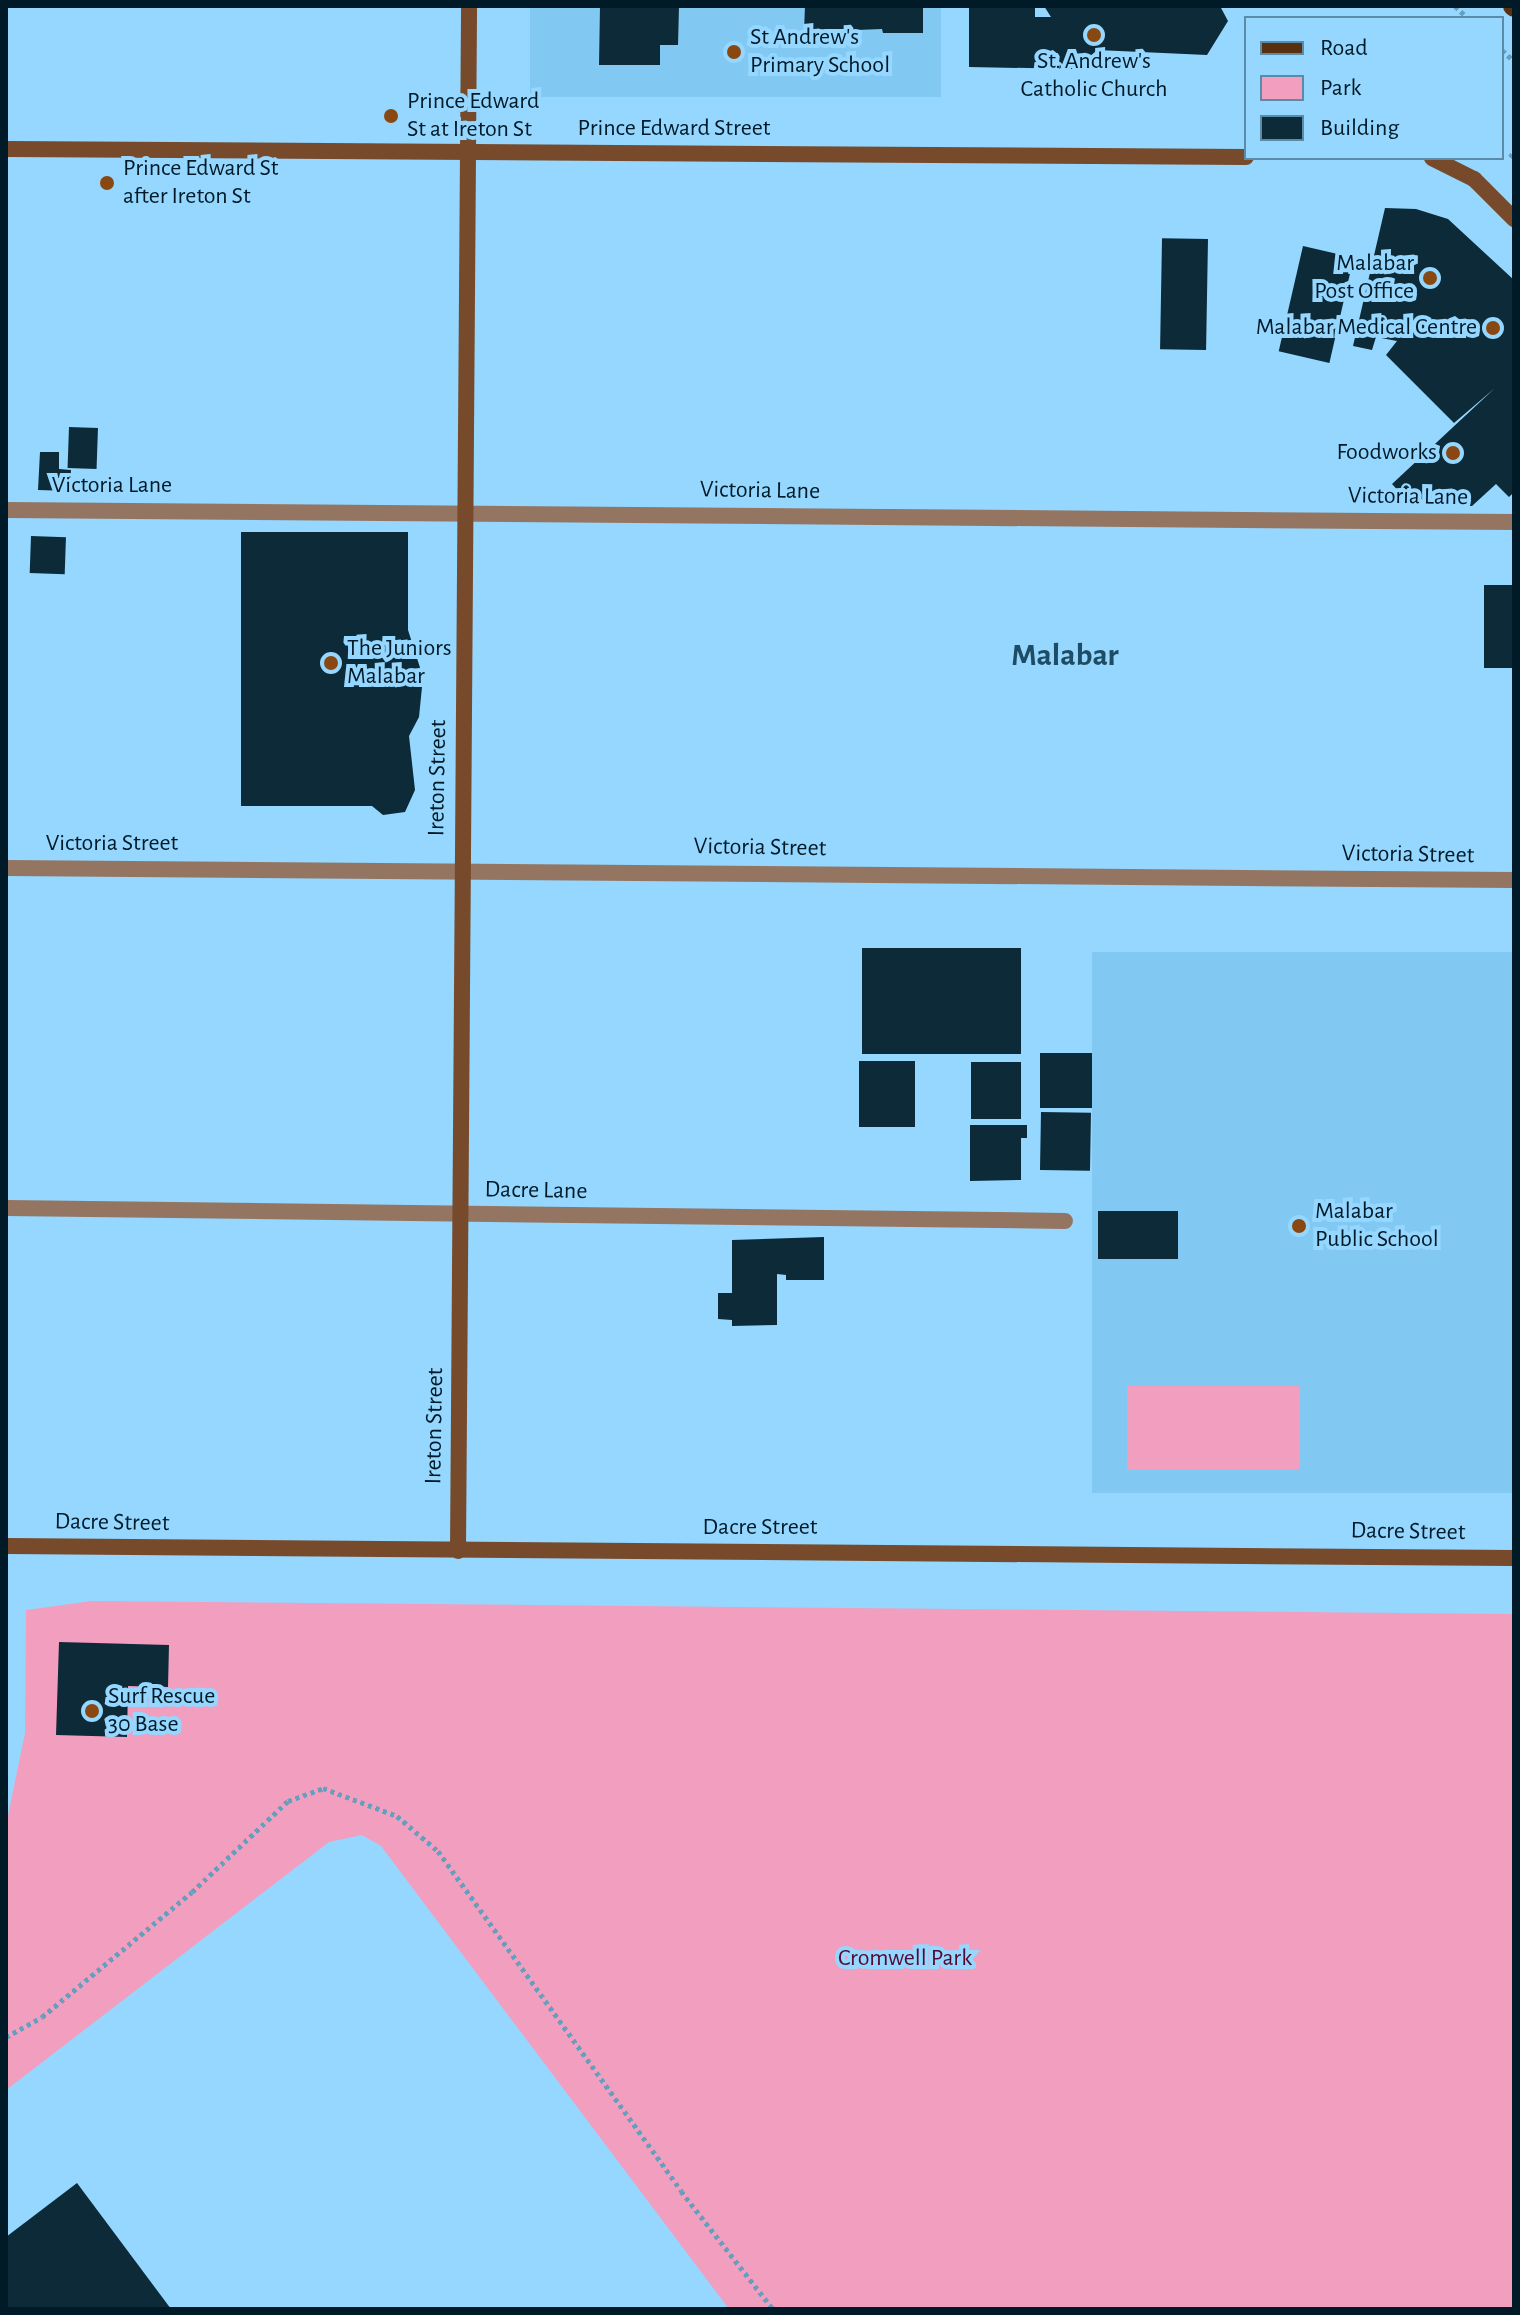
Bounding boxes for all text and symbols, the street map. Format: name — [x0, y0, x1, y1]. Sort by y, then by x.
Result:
legend — [1244, 16, 1504, 160]
place label: St Andrew's Primary School — [750, 24, 890, 80]
marker: St. Andrew's Catholic Church — [1085, 26, 1103, 44]
text: Road — [1320, 36, 1368, 60]
marker: St Andrew's Primary School — [725, 43, 743, 61]
place label: St. Andrew's Catholic Church — [1021, 48, 1167, 104]
text: Park — [1320, 76, 1361, 100]
place label: Prince Edward St at Ireton St — [407, 88, 540, 144]
marker: Prince Edward St at Ireton St — [382, 107, 400, 125]
street label: Prince Edward Street — [578, 115, 770, 143]
text: Building — [1320, 116, 1399, 140]
place label: Prince Edward St after Ireton St — [123, 155, 278, 211]
marker: Prince Edward St after Ireton St — [98, 174, 116, 192]
place label: Malabar Post Office — [1314, 250, 1414, 306]
marker: Malabar Post Office — [1421, 269, 1439, 287]
place label: Malabar Medical Centre — [1256, 314, 1477, 342]
marker: Malabar Medical Centre — [1484, 319, 1502, 337]
place label: Foodworks — [1336, 439, 1437, 467]
marker: Foodworks — [1444, 444, 1462, 462]
street label: Victoria Lane — [52, 472, 172, 500]
street label: Victoria Lane — [700, 476, 820, 506]
street label: Victoria Lane — [1348, 482, 1468, 512]
place label: The Juniors Malabar — [347, 635, 452, 691]
district label: Malabar — [1011, 636, 1119, 674]
marker: The Juniors Malabar — [322, 654, 340, 672]
street label: Ireton Street — [423, 719, 453, 837]
street label: Victoria Street — [46, 830, 178, 858]
street label: Victoria Street — [693, 832, 827, 864]
street label: Victoria Street — [1341, 839, 1475, 871]
street label: Dacre Lane — [484, 1176, 588, 1206]
place label: Malabar Public School — [1315, 1198, 1439, 1254]
marker: Malabar Public School — [1290, 1217, 1308, 1235]
street label: Ireton Street — [420, 1367, 450, 1485]
street label: Dacre Street — [54, 1508, 170, 1538]
street label: Dacre Street — [703, 1514, 817, 1542]
street label: Dacre Street — [1350, 1517, 1466, 1547]
place label: Surf Rescue 30 Base — [108, 1683, 215, 1739]
marker: Surf Rescue 30 Base — [83, 1702, 101, 1720]
park label: Cromwell Park — [838, 1945, 972, 1973]

